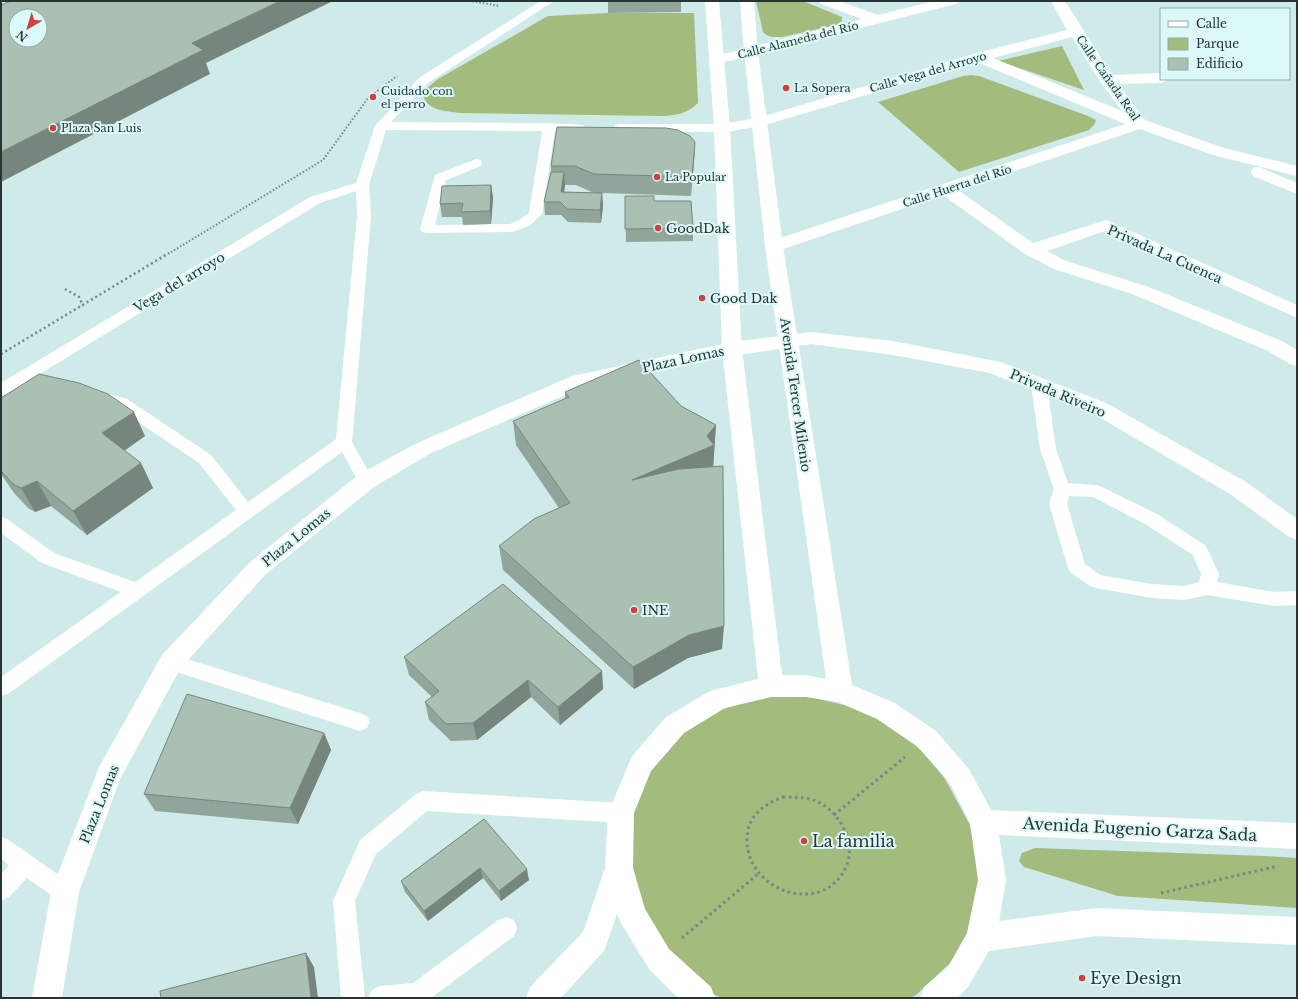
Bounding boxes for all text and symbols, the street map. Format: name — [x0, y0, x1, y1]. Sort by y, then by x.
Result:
north arrow — [8, 8, 48, 48]
legend — [1160, 8, 1290, 80]
text: Calle — [1196, 16, 1227, 31]
street label: Calle Alameda del Río — [736, 18, 860, 62]
text: N — [13, 27, 30, 45]
street label: Calle Cañada Real — [1073, 33, 1143, 124]
text: Parque — [1196, 36, 1239, 51]
street label: Calle Vega del Arroyo — [868, 49, 988, 95]
text: Edificio — [1196, 56, 1243, 71]
place label: La Sopera — [794, 81, 851, 95]
marker: La Sopera — [781, 83, 791, 93]
place label: Cuidado con el perro — [381, 84, 453, 111]
marker: Cuidado con el perro — [368, 92, 378, 102]
place label: Plaza San Luis — [61, 121, 142, 135]
marker: Plaza San Luis — [48, 123, 58, 133]
street label: Calle Huerta del Río — [901, 162, 1013, 210]
place label: La Popular — [665, 170, 727, 184]
marker: La Popular — [652, 172, 662, 182]
place label: GoodDak — [666, 220, 730, 237]
street label: Privada La Cuenca — [1105, 221, 1226, 288]
marker: GoodDak — [653, 223, 663, 233]
street label: Vega del arroyo — [130, 248, 228, 317]
place label: Good Dak — [710, 290, 777, 307]
marker: Good Dak — [697, 293, 707, 303]
street label: Avenida Tercer Milenio — [776, 316, 815, 473]
street label: Plaza Lomas — [641, 342, 726, 376]
street label: Privada Riveiro — [1007, 366, 1108, 421]
street label: Plaza Lomas — [259, 504, 334, 570]
place label: INE — [642, 602, 669, 619]
marker: INE — [629, 605, 639, 615]
street label: Plaza Lomas — [76, 762, 123, 846]
street label: Avenida Eugenio Garza Sada — [1021, 813, 1258, 845]
place label: La familia — [812, 831, 895, 851]
marker: La familia — [799, 836, 809, 846]
place label: Eye Design — [1090, 968, 1182, 988]
marker: Eye Design — [1077, 973, 1087, 983]

